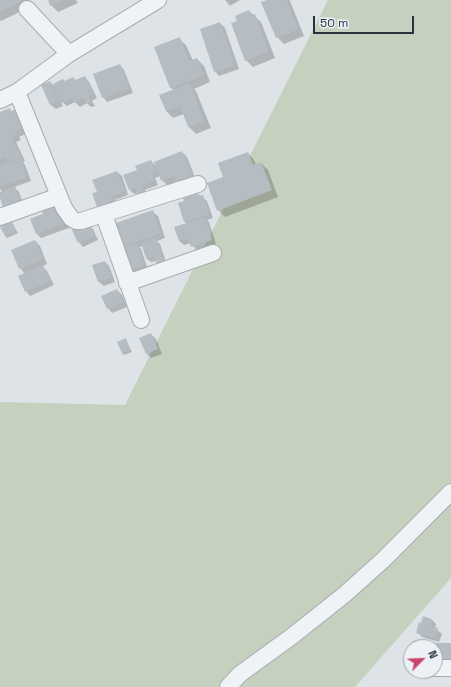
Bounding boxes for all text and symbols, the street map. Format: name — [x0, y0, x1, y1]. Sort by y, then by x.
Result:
scale bar — [315, 8, 416, 34]
text: 50 m — [320, 15, 348, 31]
north arrow — [403, 639, 443, 679]
text: N — [425, 648, 441, 661]

